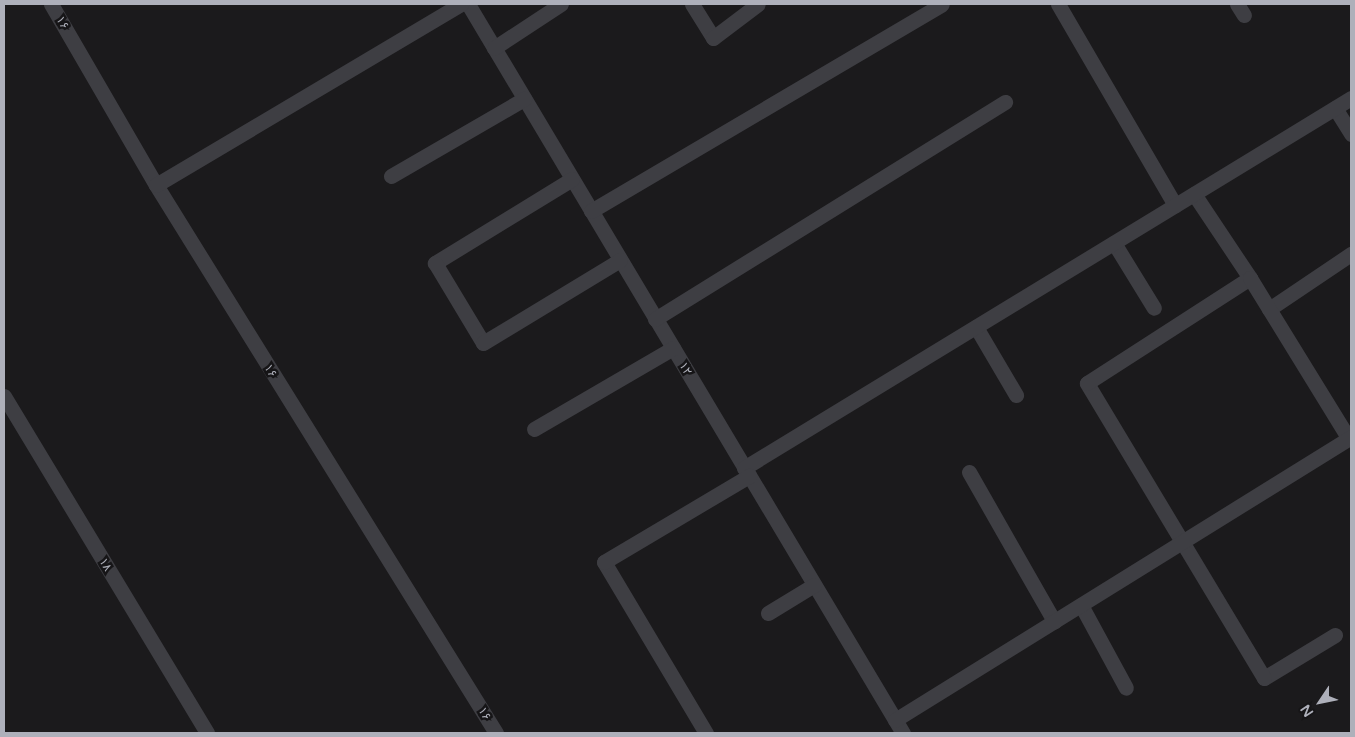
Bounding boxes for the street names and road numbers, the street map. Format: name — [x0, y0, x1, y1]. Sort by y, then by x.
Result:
street label: ۱۶ — [53, 15, 71, 31]
street label: ۱۲ — [676, 361, 694, 377]
street label: ۱۶ — [261, 363, 279, 379]
street label: ۱۸ — [96, 557, 114, 573]
street label: ۱۶ — [475, 706, 493, 722]

